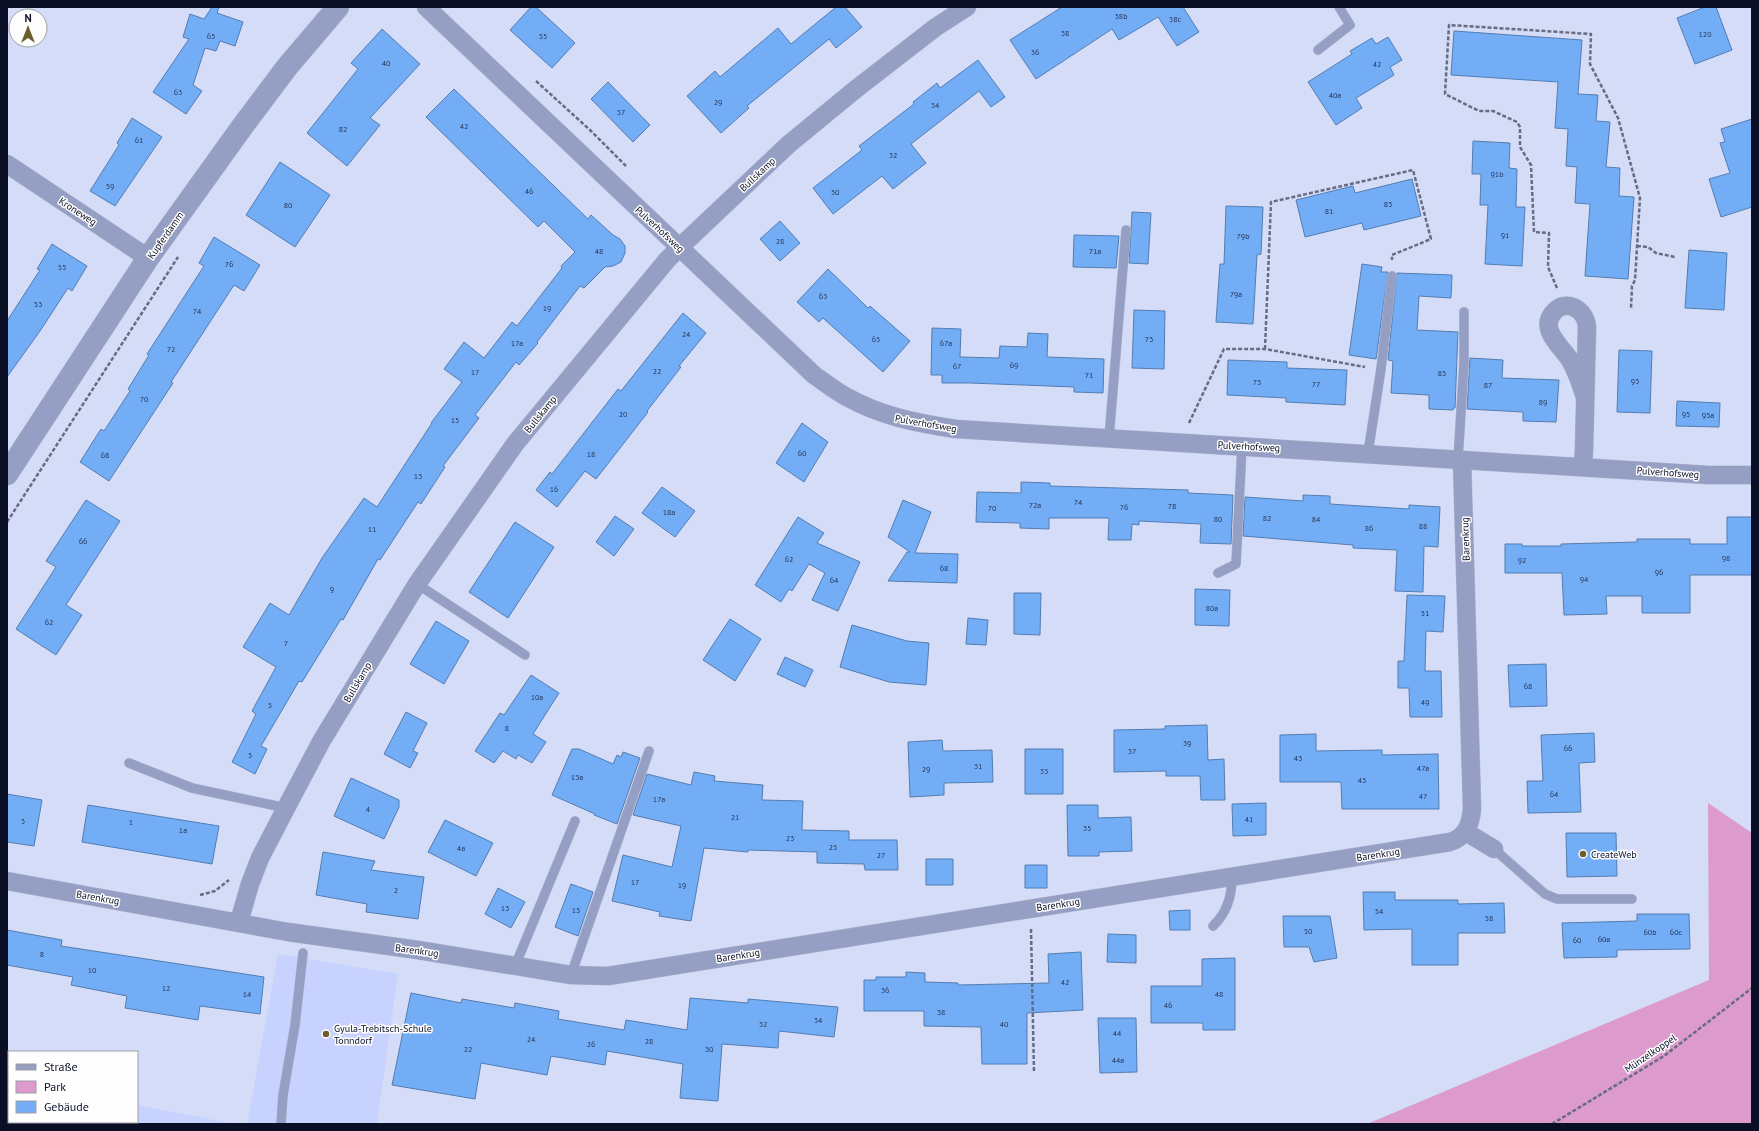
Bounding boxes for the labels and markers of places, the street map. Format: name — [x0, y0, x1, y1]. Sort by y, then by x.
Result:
place label: CreateWeb — [1591, 848, 1637, 861]
marker: CreateWeb — [1578, 849, 1588, 859]
place label: Gyula-Trebitsch-Schule Tonndorf — [334, 1022, 432, 1047]
marker: Gyula-Trebitsch-Schule Tonndorf — [321, 1029, 331, 1039]

